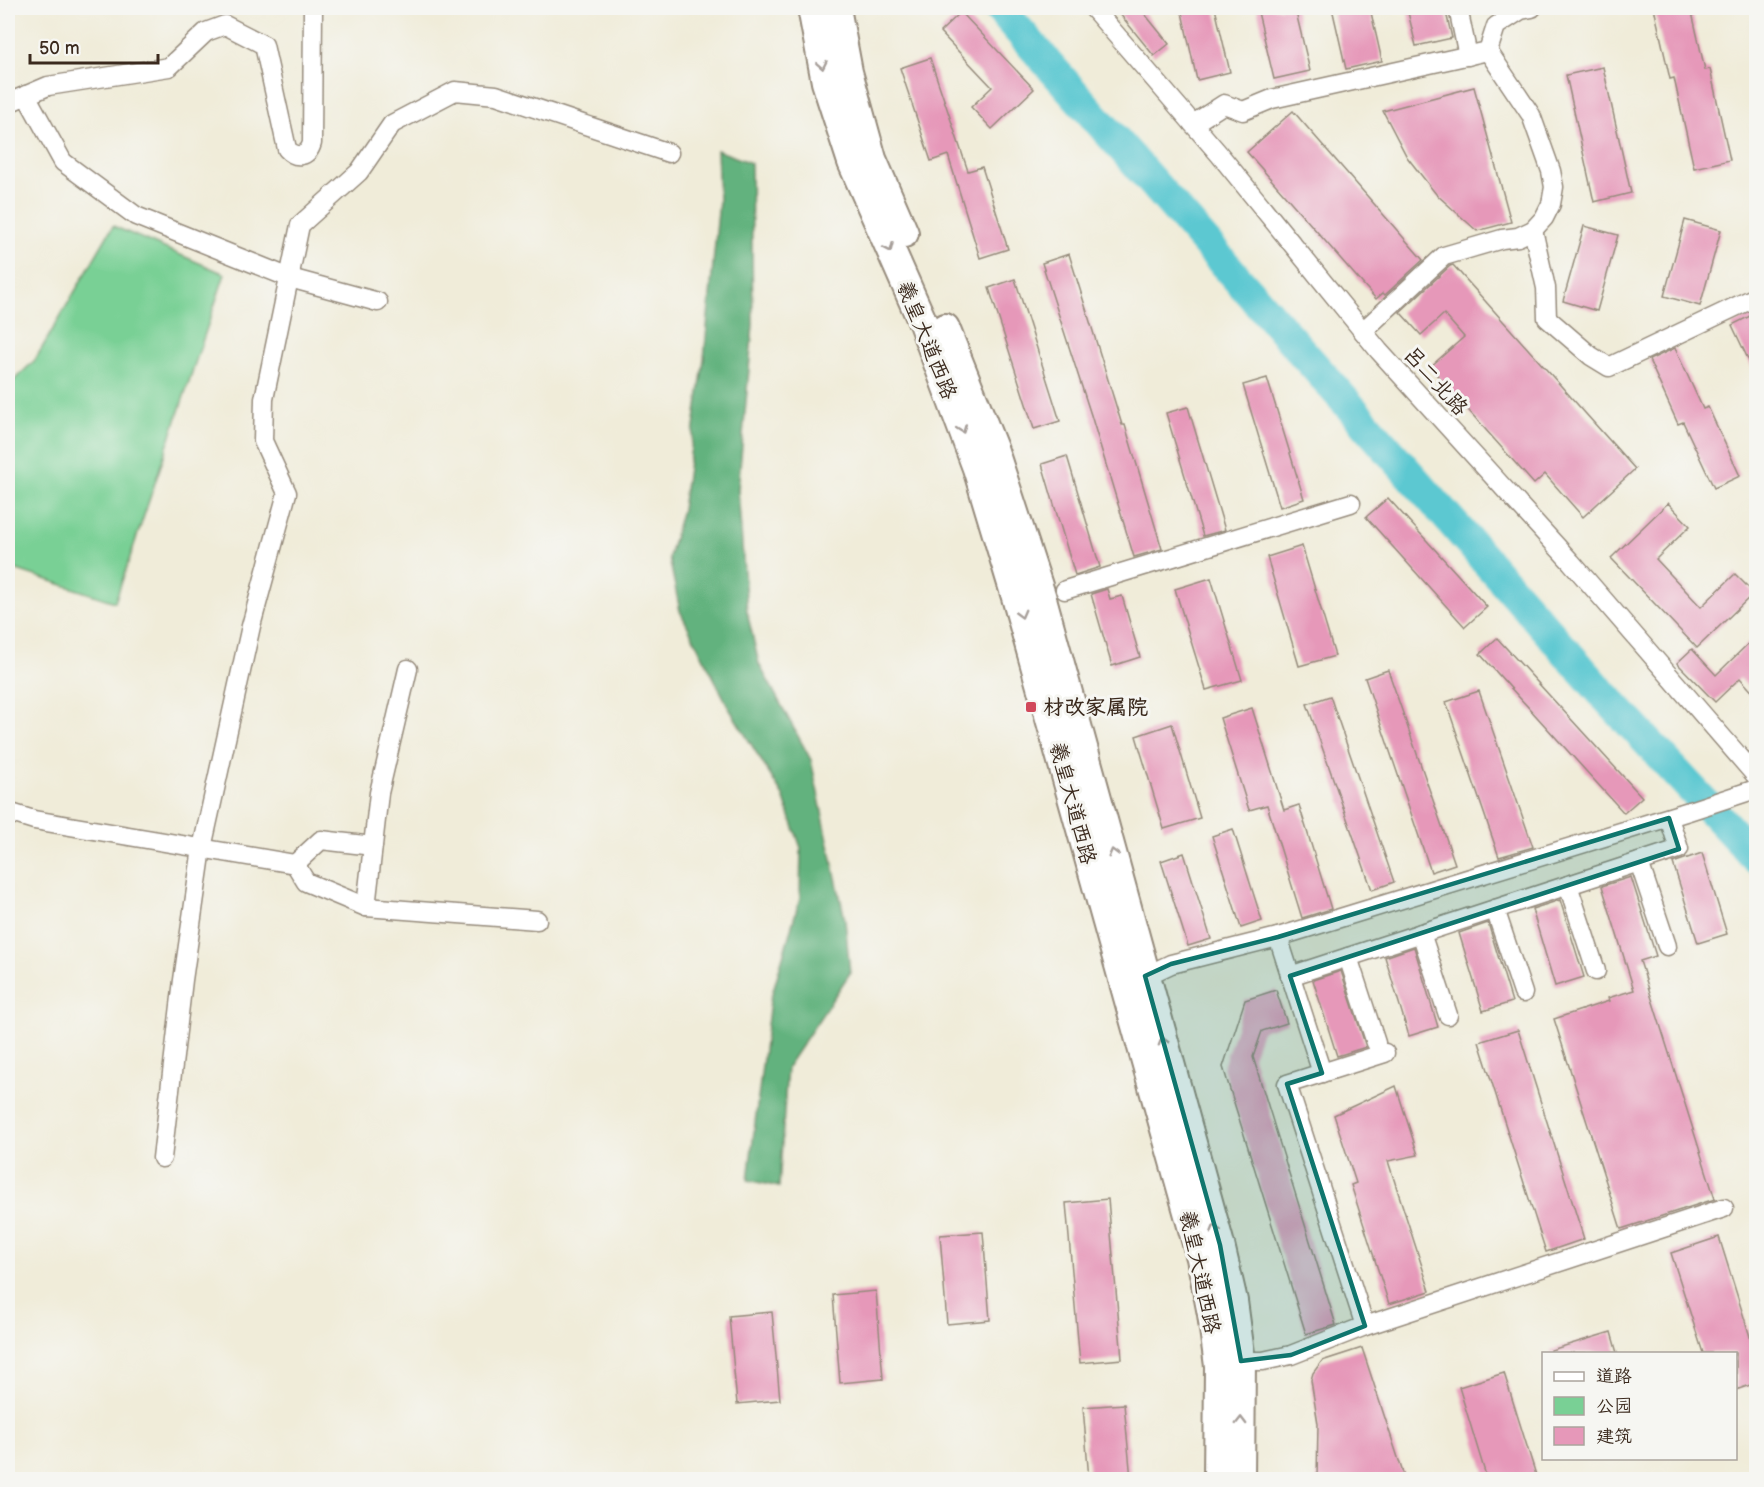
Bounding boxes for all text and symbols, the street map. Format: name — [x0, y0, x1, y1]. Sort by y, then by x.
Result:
scale bar — [30, 27, 158, 65]
text: 50 m — [39, 38, 80, 59]
one-way arrow — [815, 60, 828, 70]
one-way arrow — [882, 241, 894, 252]
street label: 羲皇大道西路 — [891, 277, 962, 403]
street label: 吕二北路 — [1398, 342, 1473, 421]
one-way arrow — [955, 422, 967, 433]
one-way arrow — [1013, 609, 1026, 619]
place label: 材改家属院 — [1043, 695, 1148, 720]
marker: 材改家属院 — [1024, 700, 1038, 714]
street label: 羲皇大道西路 — [1044, 739, 1101, 867]
one-way arrow — [1107, 848, 1120, 858]
one-way arrow — [1158, 1036, 1170, 1047]
street label: 羲皇大道西路 — [1174, 1208, 1225, 1336]
one-way arrow — [1210, 1224, 1223, 1234]
legend — [1542, 1352, 1737, 1460]
text: 道路 — [1596, 1366, 1632, 1387]
text: 公园 — [1596, 1396, 1632, 1417]
one-way arrow — [1235, 1417, 1247, 1426]
text: 建筑 — [1596, 1426, 1632, 1447]

